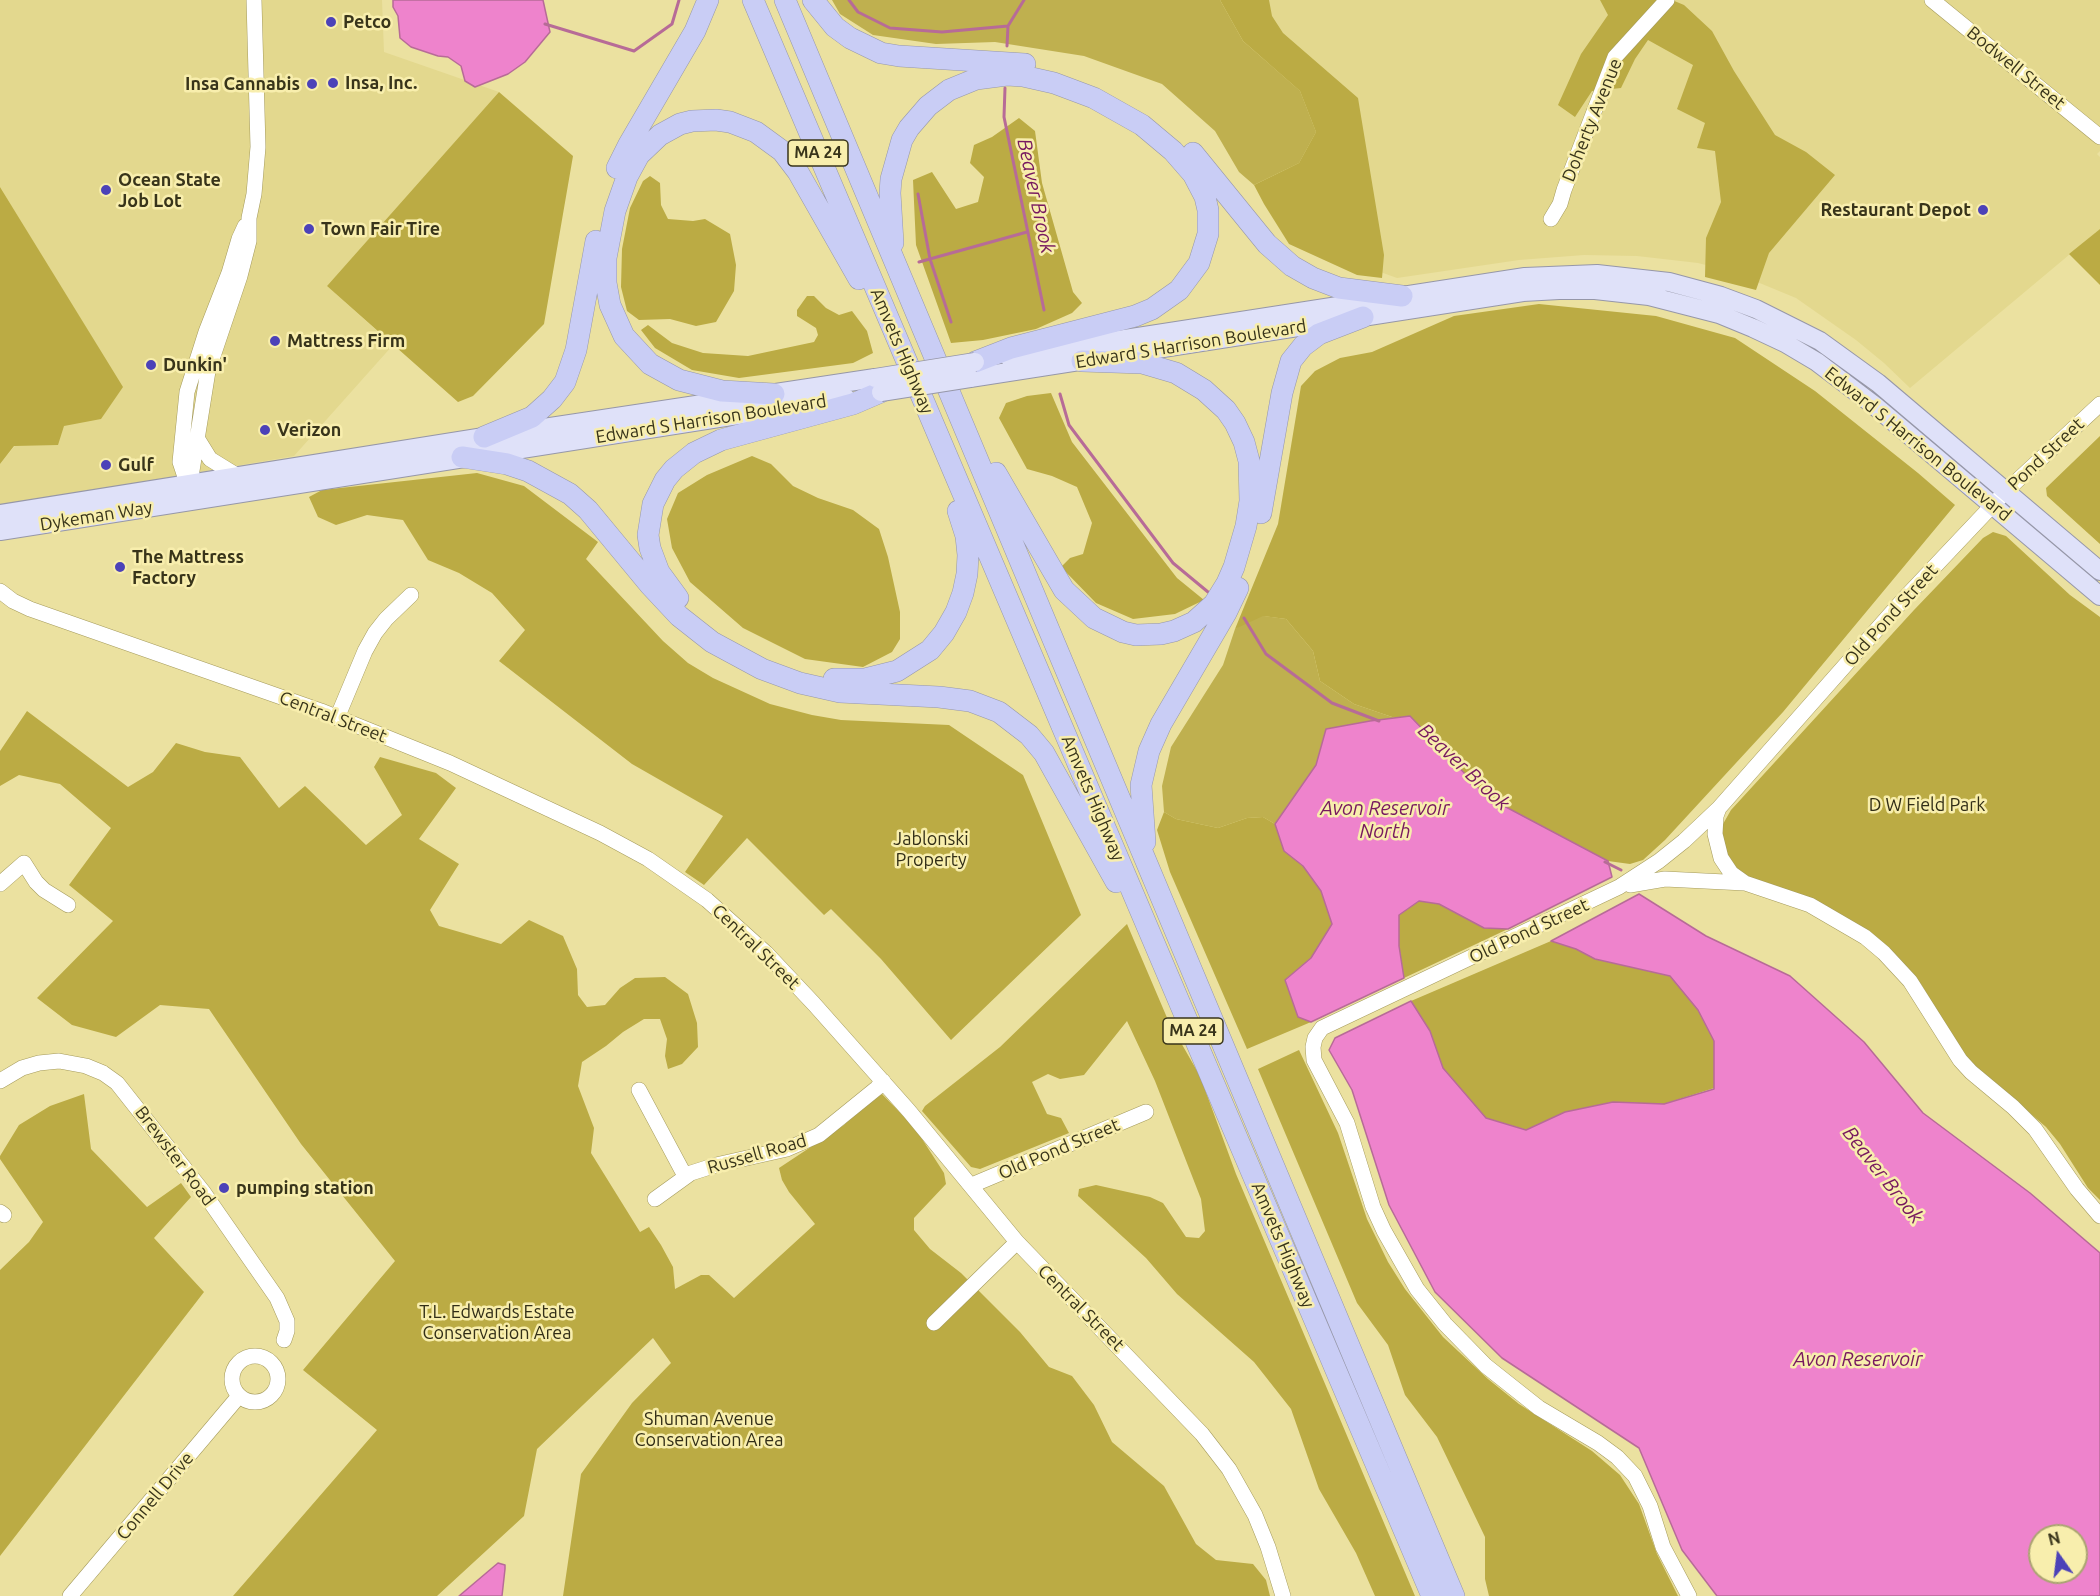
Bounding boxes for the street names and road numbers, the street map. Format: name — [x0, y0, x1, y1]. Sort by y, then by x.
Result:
street label: Bodwell Street — [1963, 22, 2069, 114]
street label: Doherty Avenue — [1557, 55, 1627, 185]
road number: MA 24 — [788, 140, 848, 166]
street label: Amvets Highway — [866, 285, 938, 417]
street label: Edward S Harrison Boulevard — [1074, 315, 1308, 373]
street label: Edward S Harrison Boulevard — [1820, 362, 2016, 526]
street label: Edward S Harrison Boulevard — [594, 390, 828, 448]
street label: Pond Street — [2003, 413, 2089, 495]
street label: Dykeman Way — [38, 496, 154, 536]
street label: Old Pond Street — [1840, 560, 1942, 670]
street label: Central Street — [276, 687, 390, 747]
street label: Amvets Highway — [1057, 732, 1129, 864]
street label: Old Pond Street — [1466, 894, 1592, 968]
street label: Central Street — [708, 900, 804, 994]
road number: MA 24 — [1163, 1018, 1223, 1044]
street label: Brewster Road — [130, 1102, 220, 1210]
street label: Old Pond Street — [995, 1114, 1123, 1184]
street label: Russell Road — [705, 1130, 809, 1178]
street label: Amvets Highway — [1247, 1179, 1319, 1311]
street label: Central Street — [1033, 1260, 1129, 1356]
street label: Connell Drive — [112, 1448, 198, 1544]

